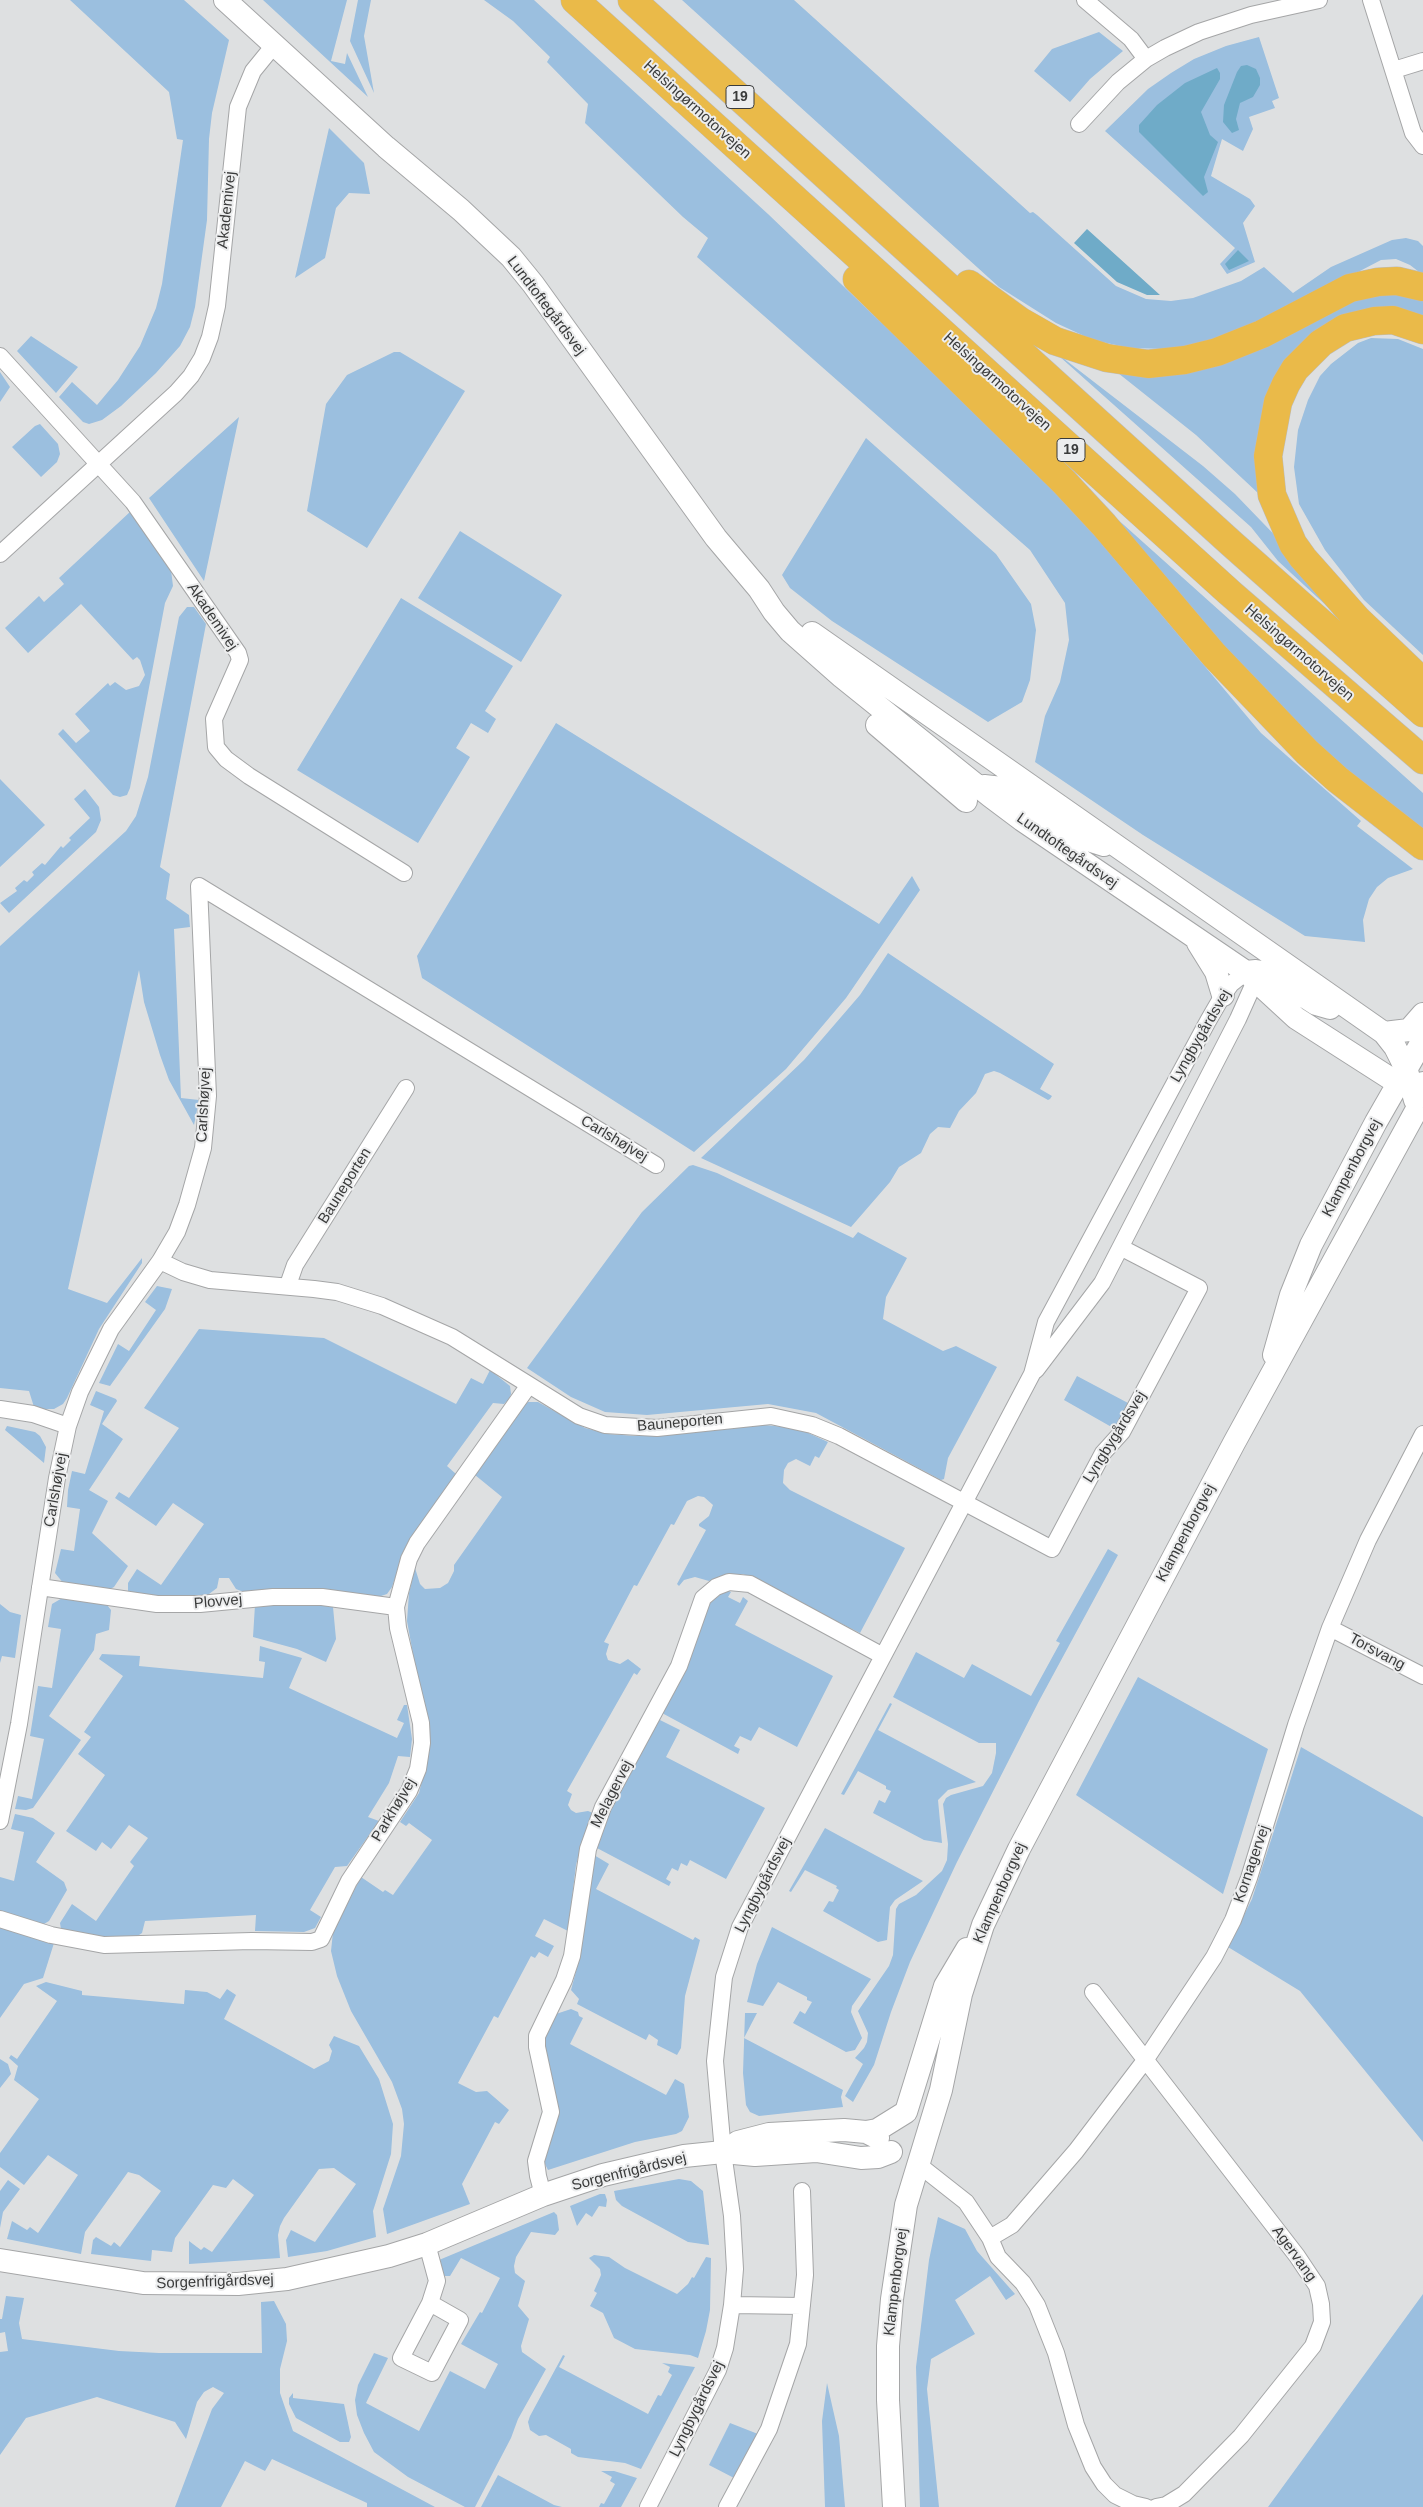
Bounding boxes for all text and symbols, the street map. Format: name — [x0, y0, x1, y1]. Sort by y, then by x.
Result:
street label: Helsingørmotorvejen — [640, 57, 754, 163]
road number: 19 — [726, 85, 754, 108]
street label: Akademivej — [214, 171, 240, 249]
street label: Lundtoftegårdsvej — [503, 253, 589, 359]
street label: Helsingørmotorvejen — [940, 329, 1054, 435]
road number: 19 — [1057, 438, 1085, 462]
street label: Akademivej — [183, 580, 241, 654]
street label: Helsingørmotorvejen — [1241, 601, 1357, 705]
street label: Lundtoftegårdsvej — [1013, 809, 1121, 893]
street label: Lyngbygårdsvej — [1167, 986, 1235, 1086]
street label: Carlshøjvej — [193, 1067, 215, 1143]
street label: Carlshøjvej — [577, 1112, 651, 1166]
street label: Klampenborgvej — [1319, 1116, 1385, 1220]
street label: Bauneporten — [315, 1145, 375, 1227]
street label: Lyngbygårdsvej — [1080, 1388, 1150, 1486]
street label: Bauneporten — [636, 1410, 724, 1436]
street label: Carlshøjvej — [41, 1451, 71, 1529]
street label: Klampenborgvej — [1153, 1481, 1219, 1585]
street label: Plovvej — [193, 1591, 243, 1613]
street label: Torsvang — [1346, 1630, 1408, 1674]
street label: Melagervej — [587, 1757, 637, 1831]
street label: Parkhøjvej — [368, 1775, 420, 1845]
street label: Kornagervej — [1230, 1823, 1274, 1905]
street label: Lyngbygårdsvej — [731, 1834, 795, 1936]
street label: Klampenborgvej — [970, 1840, 1030, 1946]
street label: Sorgenfrigårdsvej — [570, 2149, 688, 2195]
street label: Agervang — [1268, 2223, 1320, 2285]
street label: Klampenborgvej — [880, 2227, 912, 2337]
street label: Sorgenfrigårdsvej — [156, 2271, 274, 2293]
street label: Lyngbygårdsvej — [666, 2358, 728, 2460]

